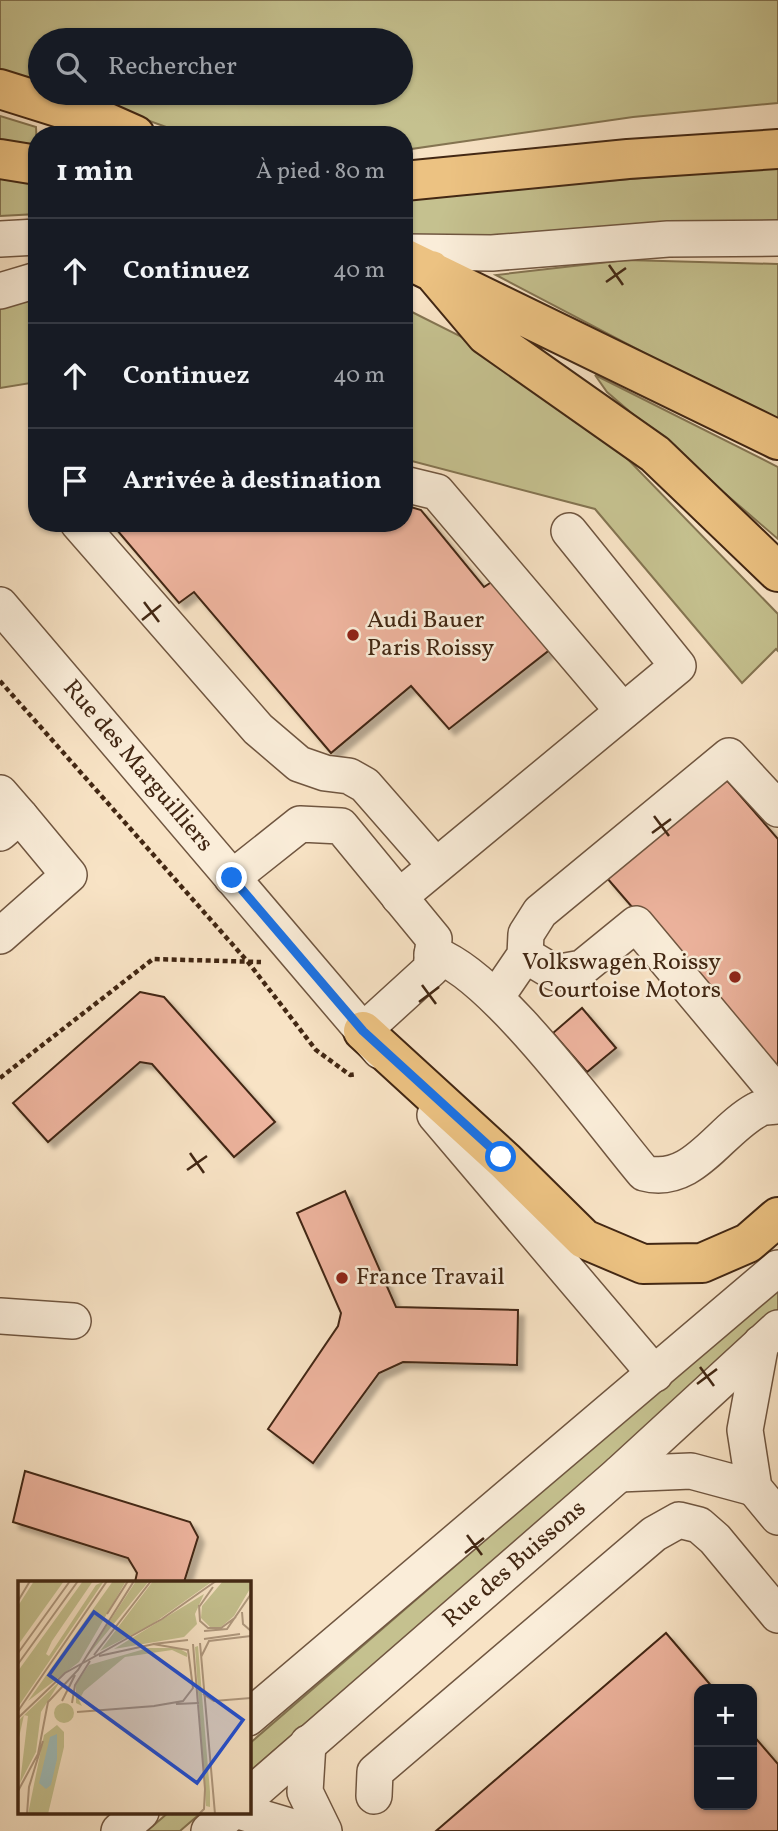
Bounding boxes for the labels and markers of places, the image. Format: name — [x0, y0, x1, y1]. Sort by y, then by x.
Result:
place label: Audi Bauer Paris Roissy — [367, 604, 494, 666]
marker: Audi Bauer Paris Roissy — [345, 627, 361, 643]
place label: Volkswagen Roissy Courtoise Motors — [522, 946, 721, 1008]
marker: Volkswagen Roissy Courtoise Motors — [727, 969, 743, 985]
place label: France Travail — [356, 1261, 505, 1295]
marker: France Travail — [334, 1270, 350, 1286]

